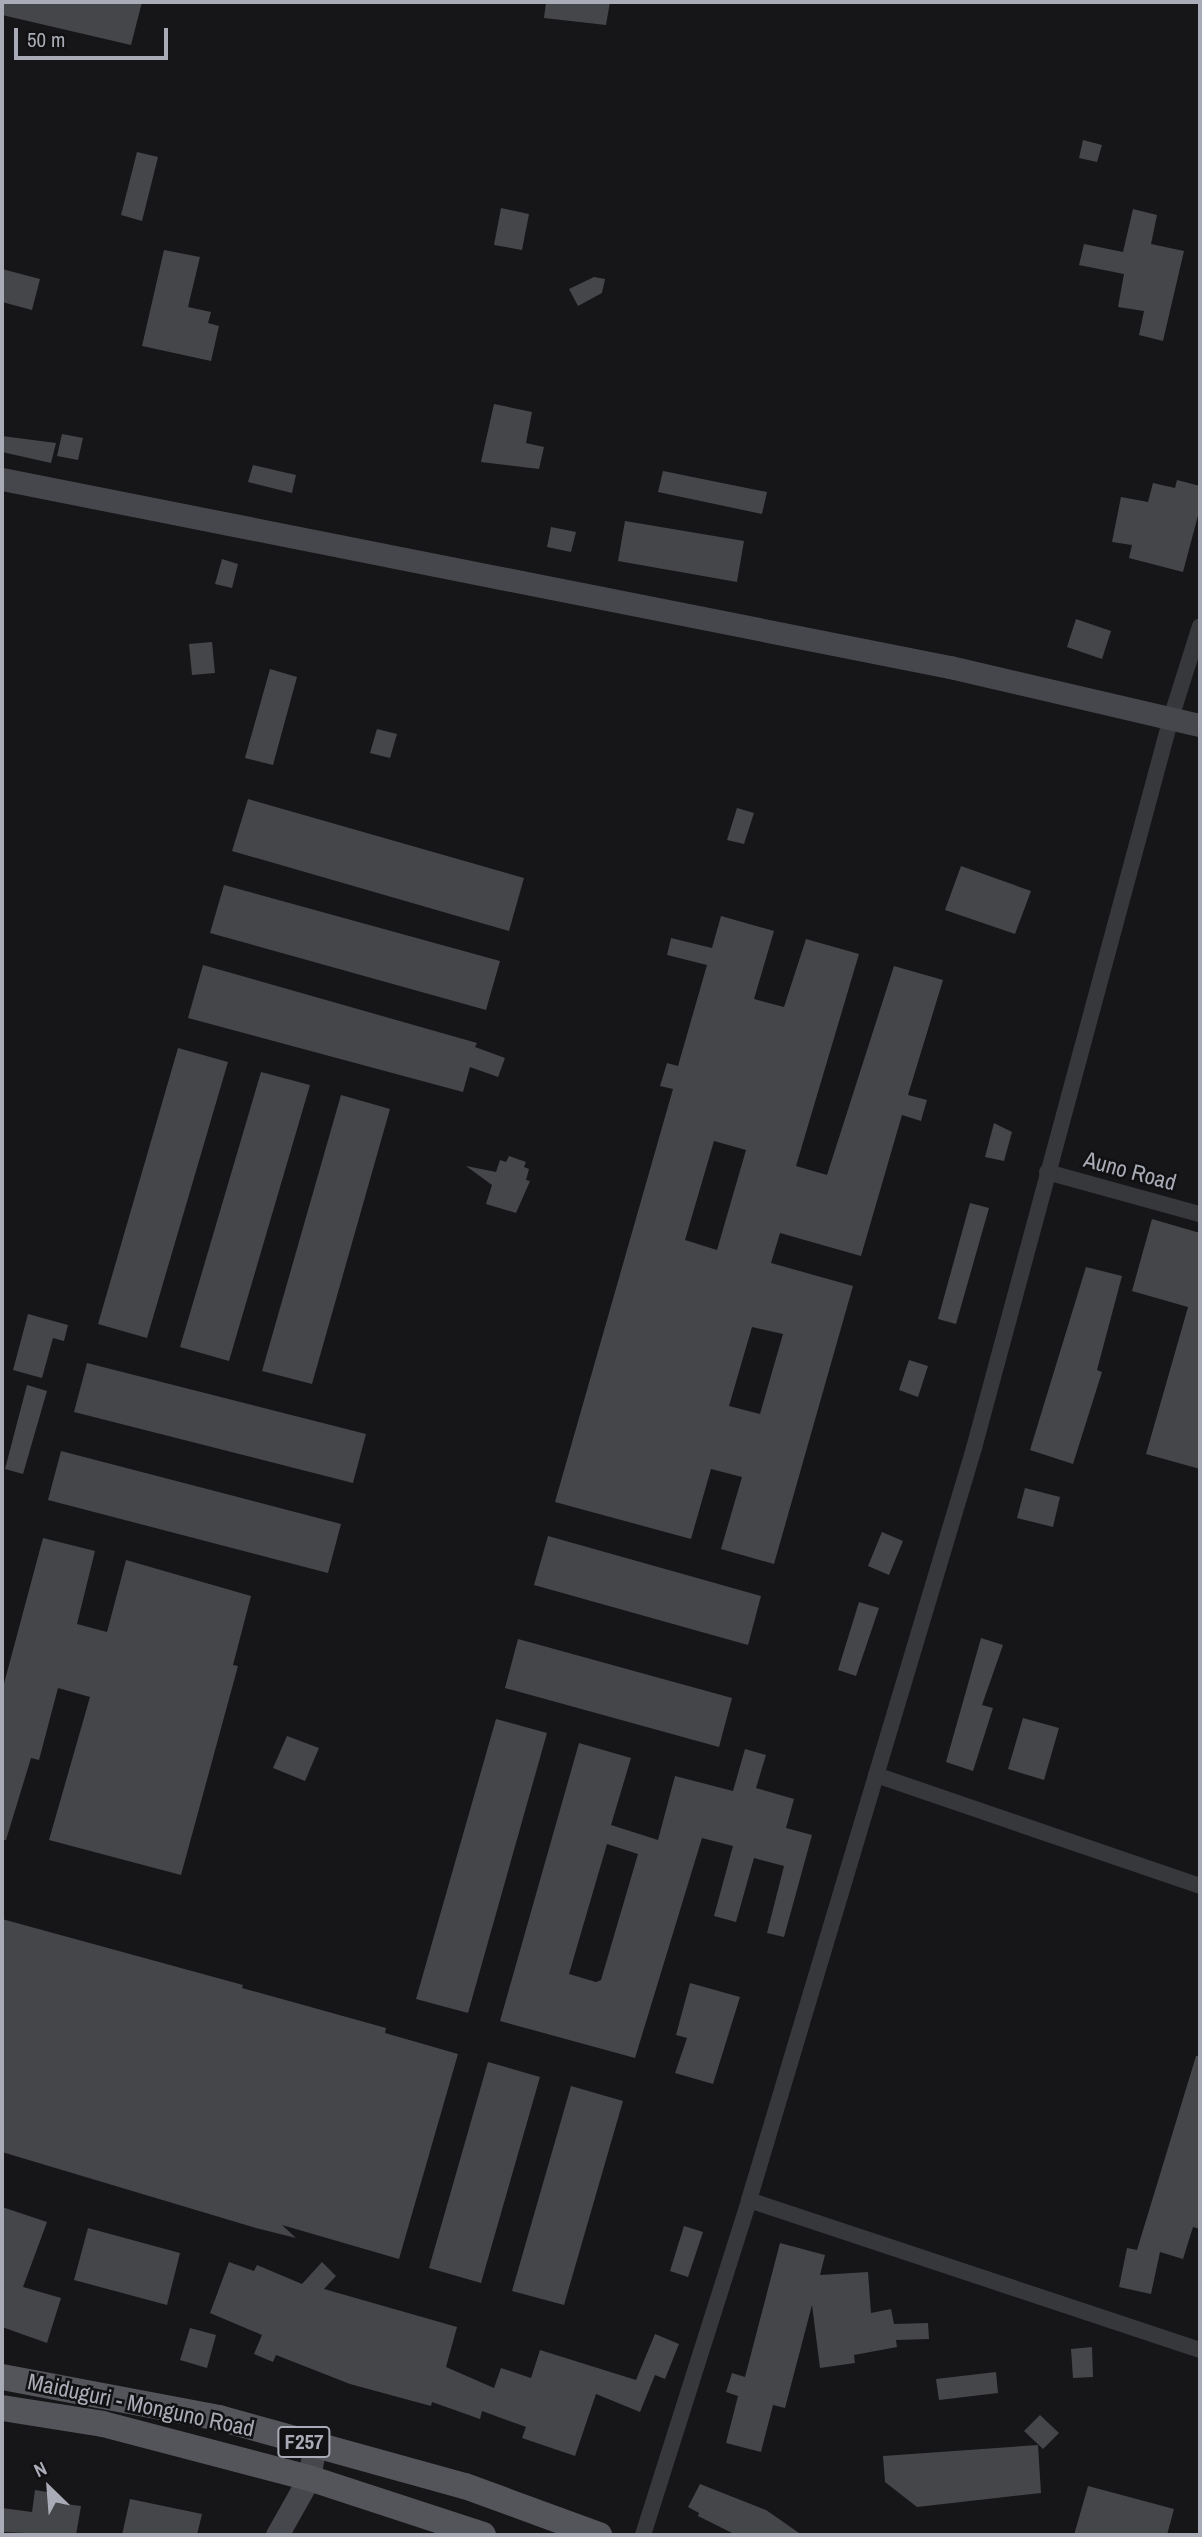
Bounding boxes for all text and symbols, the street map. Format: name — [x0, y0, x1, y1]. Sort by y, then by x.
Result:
scale bar — [18, 14, 172, 58]
text: 50 m — [27, 25, 65, 54]
street label: Auno Road — [1081, 1145, 1179, 1197]
street label: Maiduguri - Monguno Road — [25, 2368, 257, 2442]
road number: F257 — [276, 2424, 332, 2460]
north arrow — [14, 2453, 84, 2523]
text: N — [30, 2455, 51, 2483]

